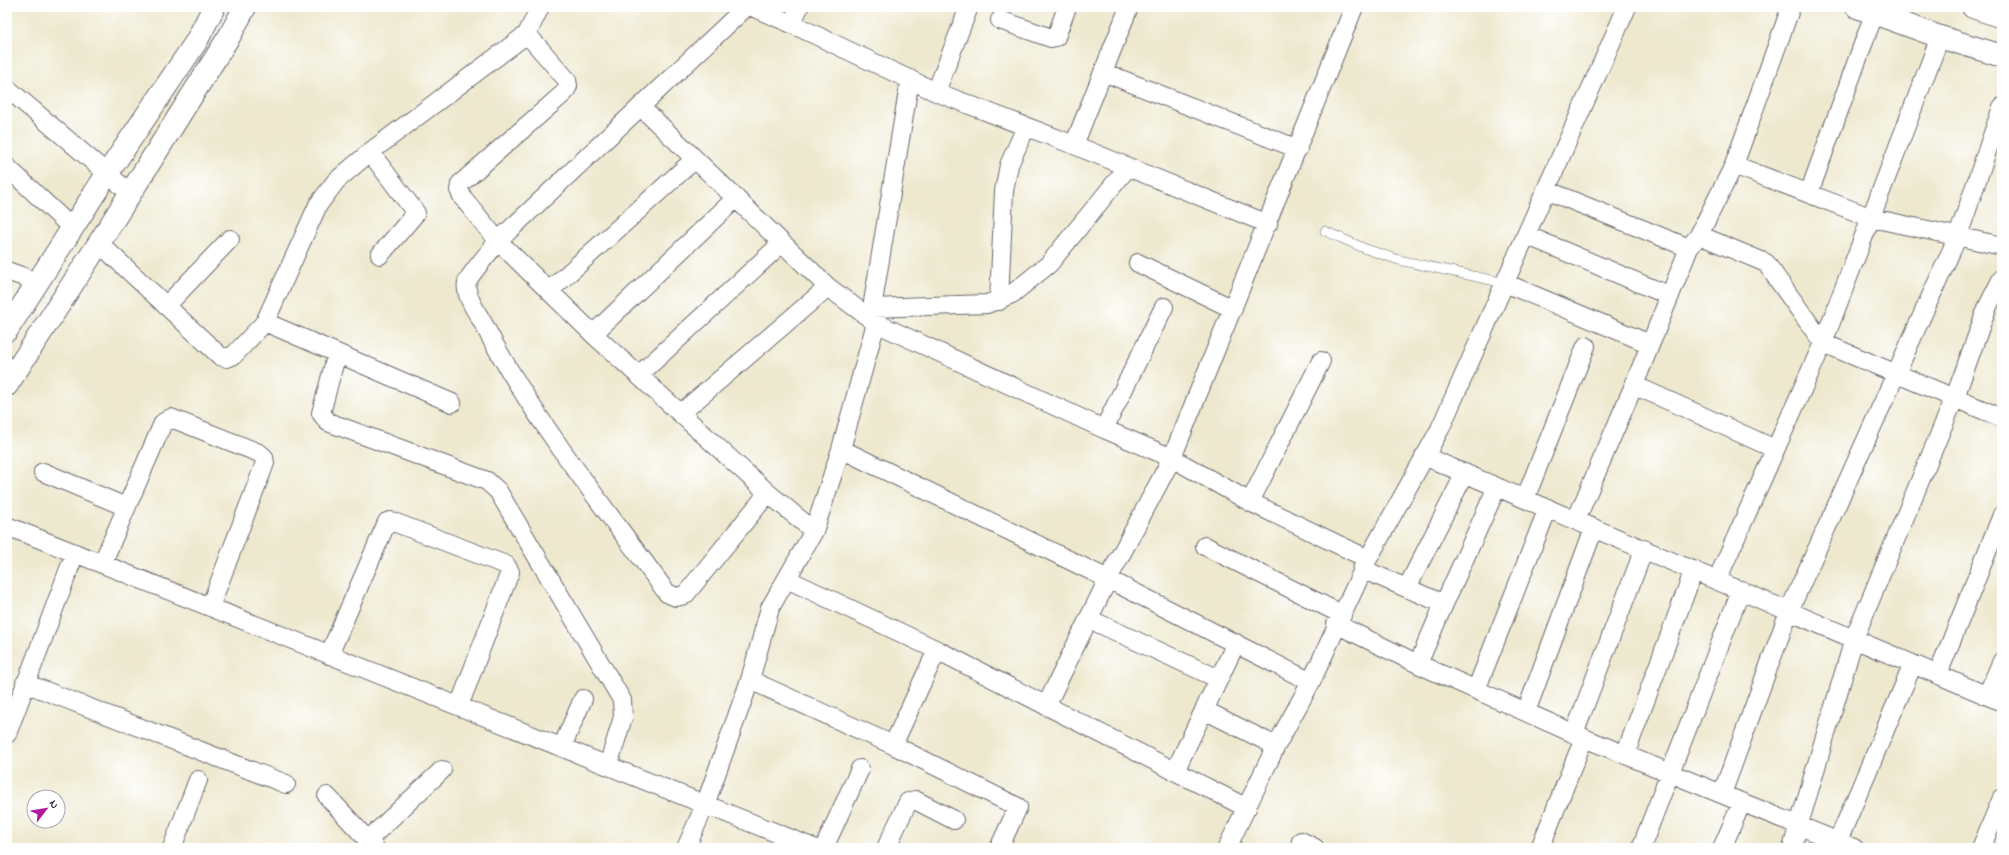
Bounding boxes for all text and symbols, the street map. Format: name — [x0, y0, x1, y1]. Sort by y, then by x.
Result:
north arrow — [26, 789, 66, 829]
text: N — [45, 797, 62, 812]

